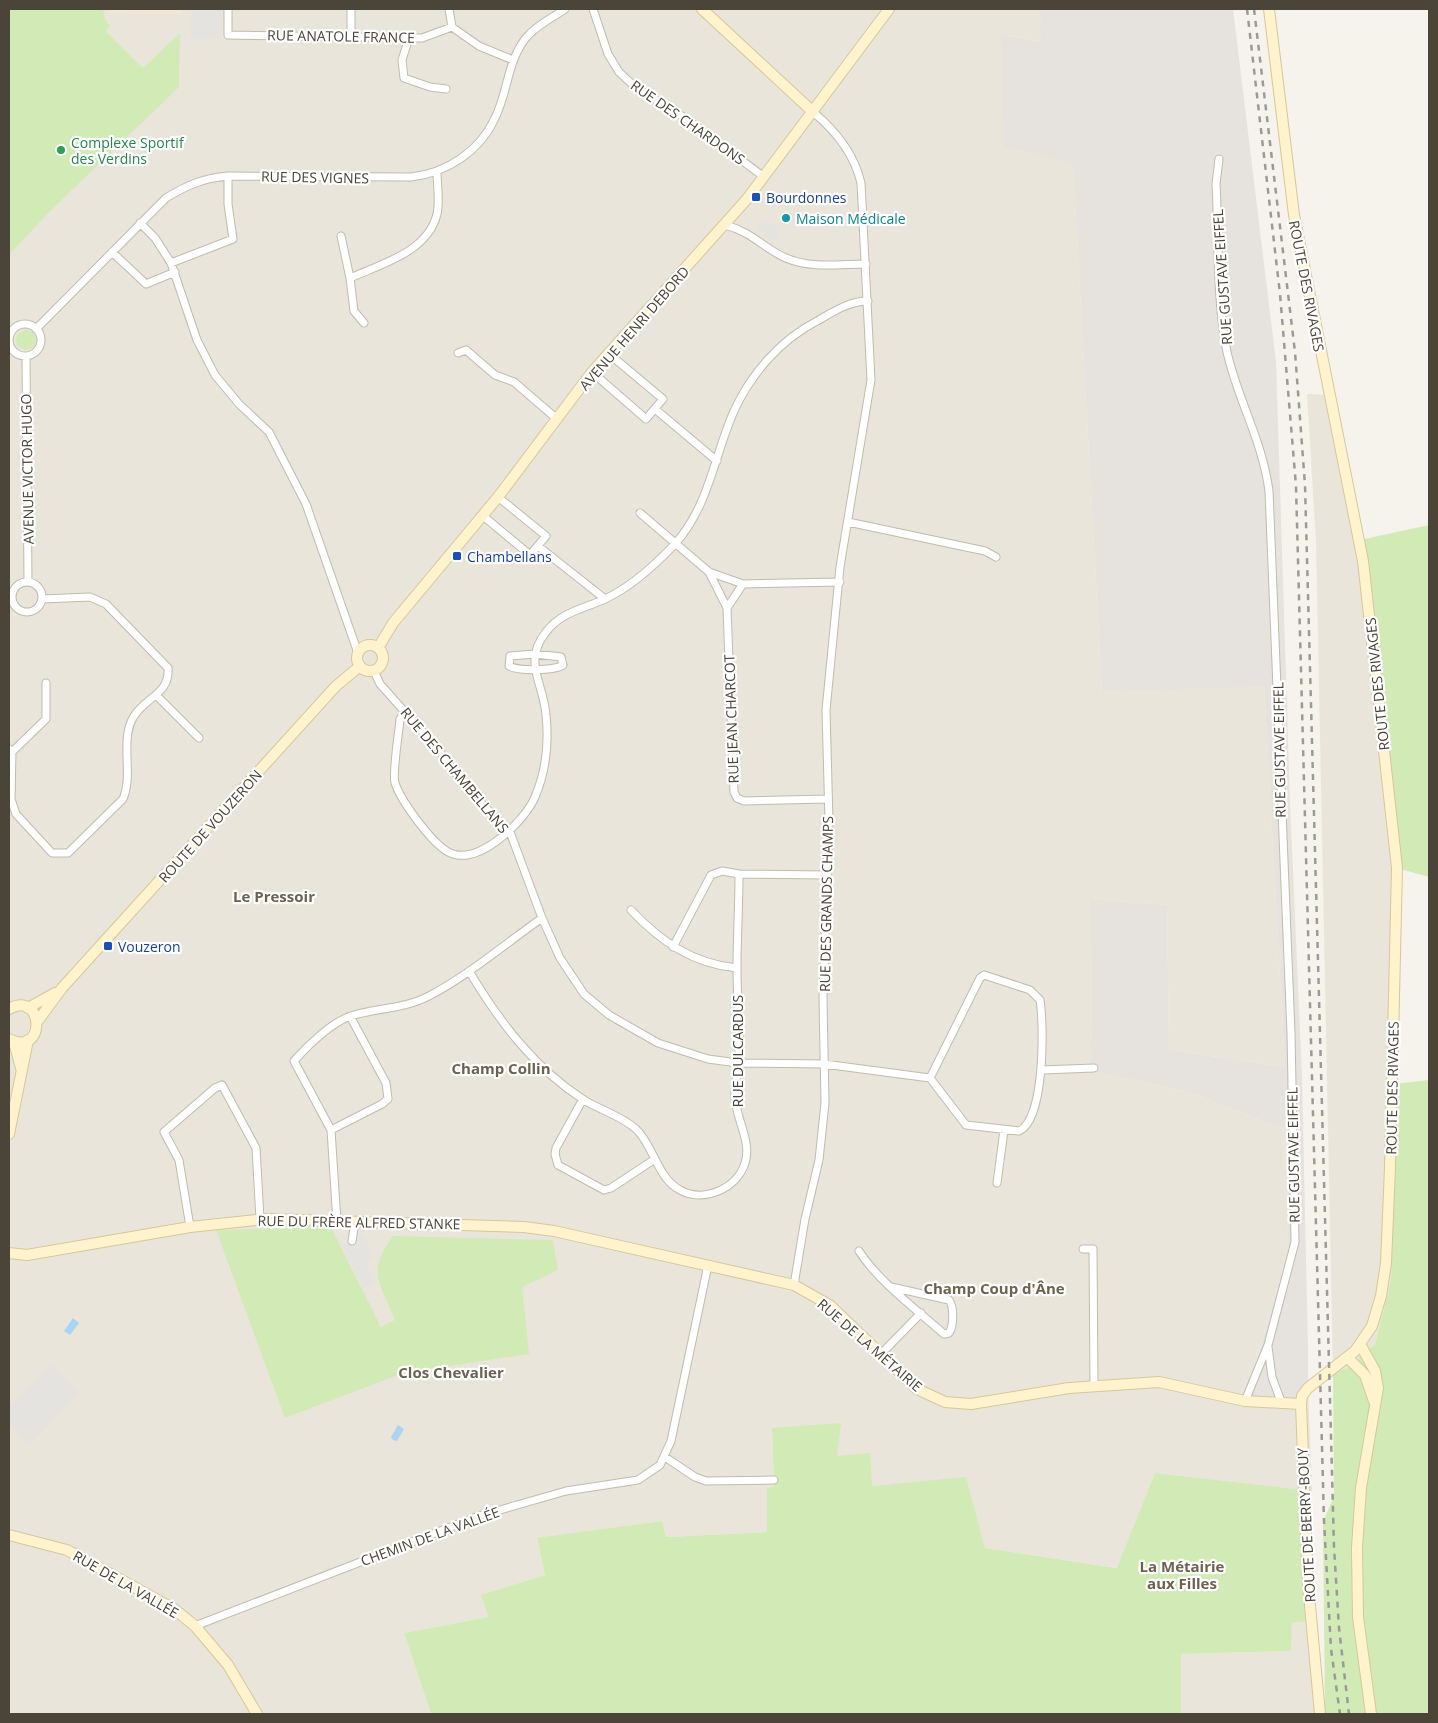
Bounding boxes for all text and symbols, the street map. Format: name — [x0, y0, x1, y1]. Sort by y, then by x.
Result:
street label: RUE ANATOLE FRANCE — [267, 25, 415, 47]
street label: RUE DES CHARDONS — [627, 75, 749, 169]
place label: Complexe Sportif des Verdins — [71, 133, 185, 168]
marker: Complexe Sportif des Verdins — [55, 144, 67, 156]
street label: RUE DES VIGNES — [261, 167, 369, 187]
place label: Bourdonnes — [766, 188, 847, 207]
marker: Bourdonnes — [750, 191, 762, 203]
place label: Maison Médicale — [796, 209, 906, 228]
street label: RUE GUSTAVE EIFFEL — [1208, 209, 1236, 345]
marker: Maison Médicale — [780, 212, 792, 224]
street label: ROUTE DES RIVAGES — [1285, 219, 1329, 353]
street label: AVENUE HENRI DEBORD — [575, 262, 693, 394]
street label: AVENUE VICTOR HUGO — [16, 393, 38, 545]
place label: Chambellans — [467, 547, 552, 566]
marker: Chambellans — [451, 550, 463, 562]
street label: ROUTE DES RIVAGES — [1361, 617, 1393, 751]
street label: RUE JEAN CHARCOT — [719, 654, 743, 784]
street label: RUE GUSTAVE EIFFEL — [1268, 682, 1290, 818]
street label: RUE DES CHAMBELLANS — [397, 703, 513, 837]
street label: ROUTE DE VOUZERON — [154, 765, 266, 887]
street label: RUE DES GRANDS CHAMPS — [815, 816, 837, 992]
district label: Le Pressoir — [233, 886, 315, 906]
place label: Vouzeron — [118, 937, 181, 956]
marker: Vouzeron — [102, 940, 114, 952]
street label: RUE DULCARDUS — [728, 995, 747, 1107]
street label: ROUTE DES RIVAGES — [1381, 1021, 1403, 1155]
district label: Champ Collin — [451, 1058, 551, 1078]
street label: RUE GUSTAVE EIFFEL — [1282, 1087, 1304, 1223]
street label: RUE DU FRÈRE ALFRED STANKE — [257, 1211, 461, 1233]
district label: Champ Coup d'Âne — [923, 1278, 1065, 1298]
street label: RUE DE LA MÉTAIRIE — [814, 1294, 926, 1396]
district label: Clos Chevalier — [398, 1362, 504, 1382]
street label: ROUTE DE BERRY-BOUY — [1292, 1447, 1320, 1603]
street label: CHEMIN DE LA VALLÉE — [358, 1502, 502, 1570]
street label: RUE DE LA VALLÉE — [70, 1546, 182, 1622]
district label: La Métairie aux Filles — [1140, 1556, 1225, 1593]

